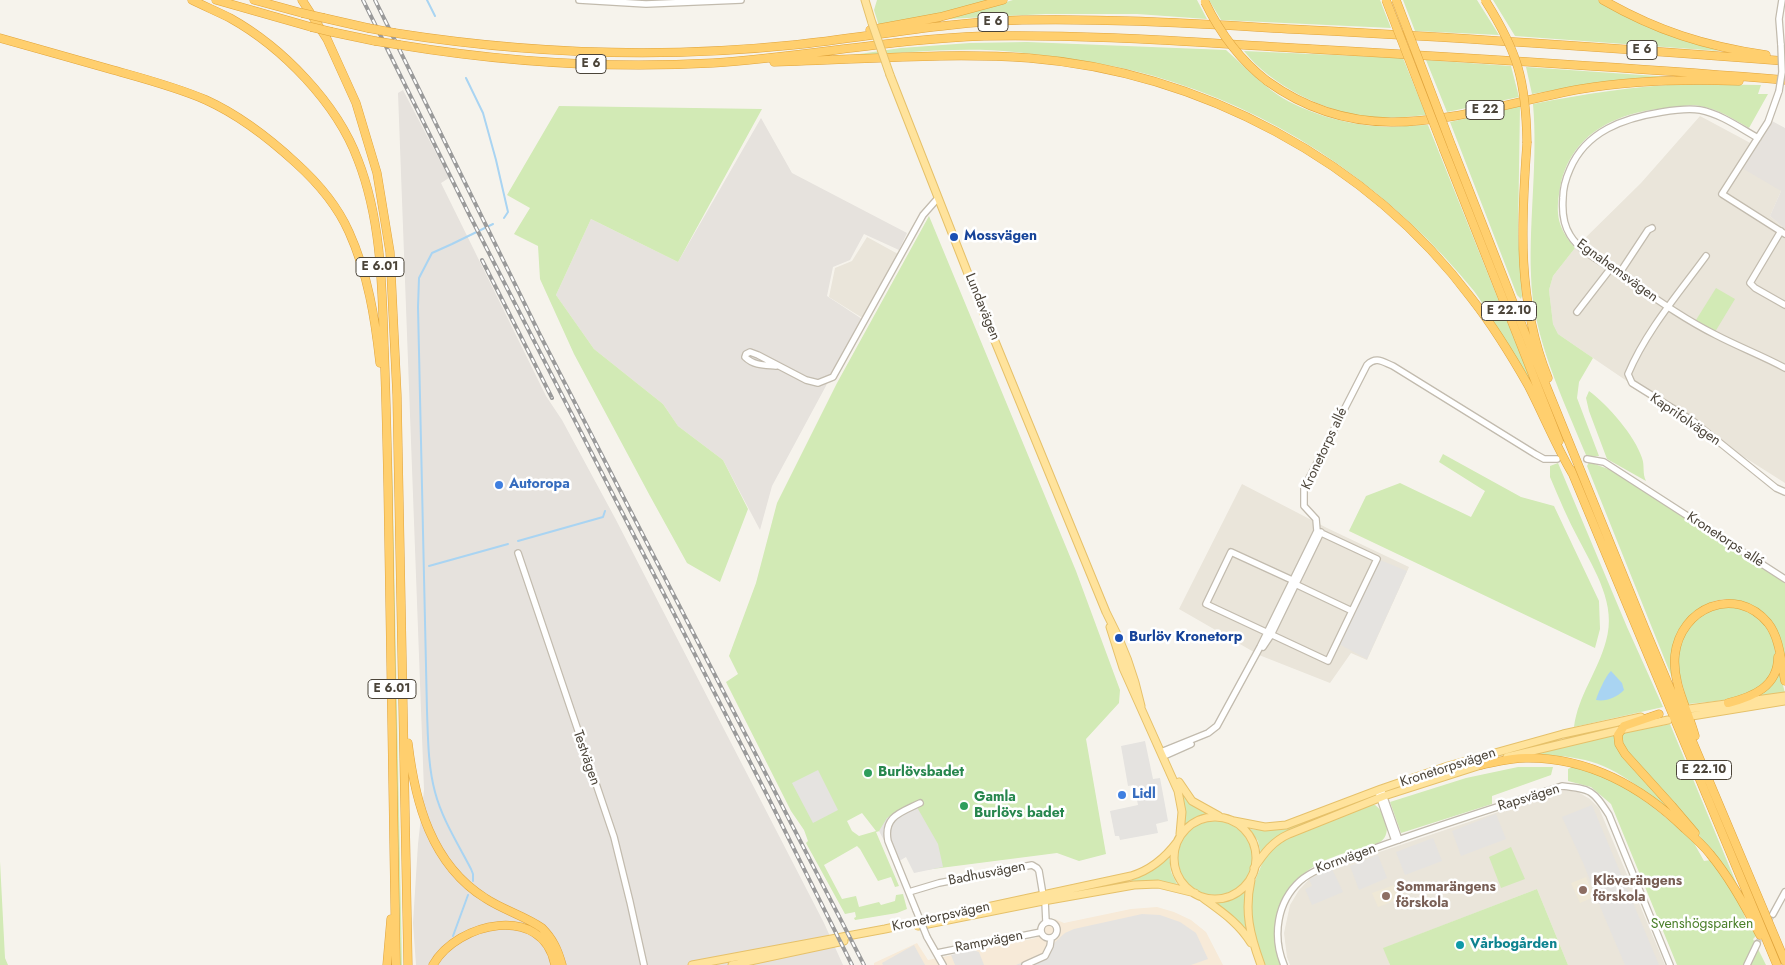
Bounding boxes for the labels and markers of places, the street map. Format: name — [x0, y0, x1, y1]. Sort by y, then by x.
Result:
place label: Mossvägen — [964, 229, 1037, 245]
marker: Mossvägen — [948, 231, 960, 243]
place label: Autoropa — [509, 477, 570, 493]
marker: Autoropa — [493, 479, 505, 491]
place label: Burlöv Kronetorp — [1129, 630, 1242, 646]
marker: Burlöv Kronetorp — [1113, 632, 1125, 644]
place label: Burlövsbadet — [878, 765, 964, 781]
marker: Burlövsbadet — [862, 767, 874, 779]
place label: Lidl — [1132, 787, 1156, 803]
marker: Lidl — [1116, 789, 1128, 801]
place label: Gamla Burlövs badet — [974, 790, 1064, 822]
marker: Gamla Burlövs badet — [958, 800, 970, 812]
place label: Klöverängens förskola — [1593, 874, 1682, 906]
place label: Sommarängens förskola — [1396, 880, 1496, 912]
marker: Klöverängens förskola — [1577, 884, 1589, 896]
marker: Sommarängens förskola — [1380, 890, 1392, 902]
place label: Vårbogården — [1470, 937, 1557, 953]
marker: Vårbogården — [1454, 939, 1466, 951]

